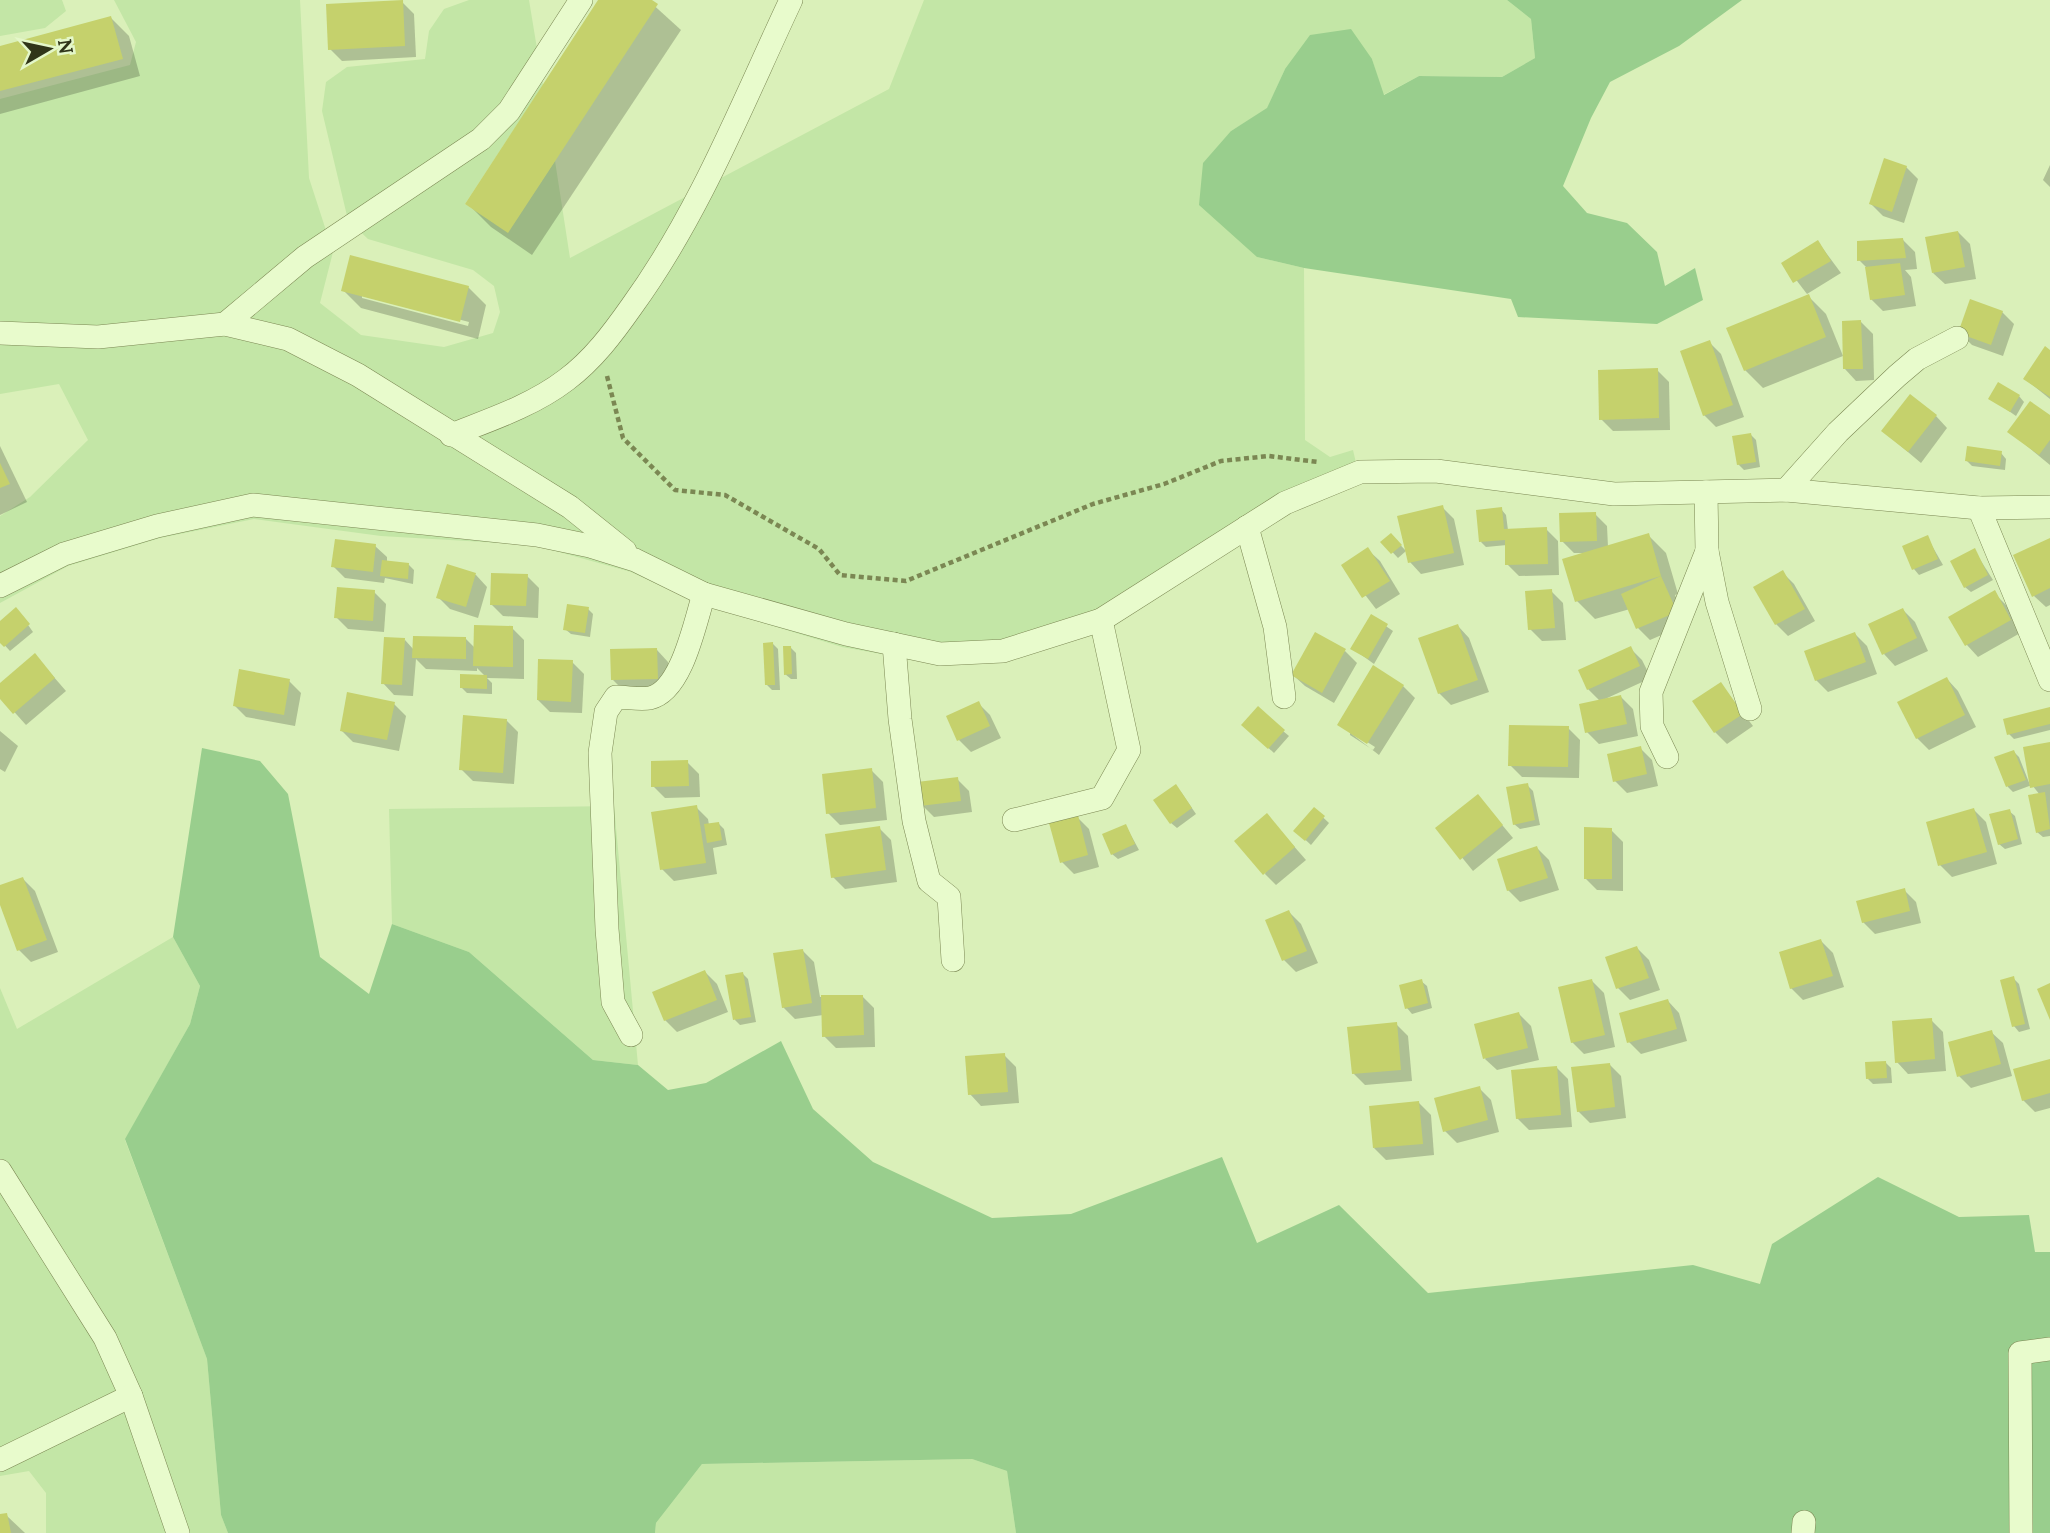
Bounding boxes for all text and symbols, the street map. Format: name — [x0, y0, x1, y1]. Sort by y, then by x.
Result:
north arrow — [14, 14, 84, 84]
text: N — [53, 37, 79, 56]

